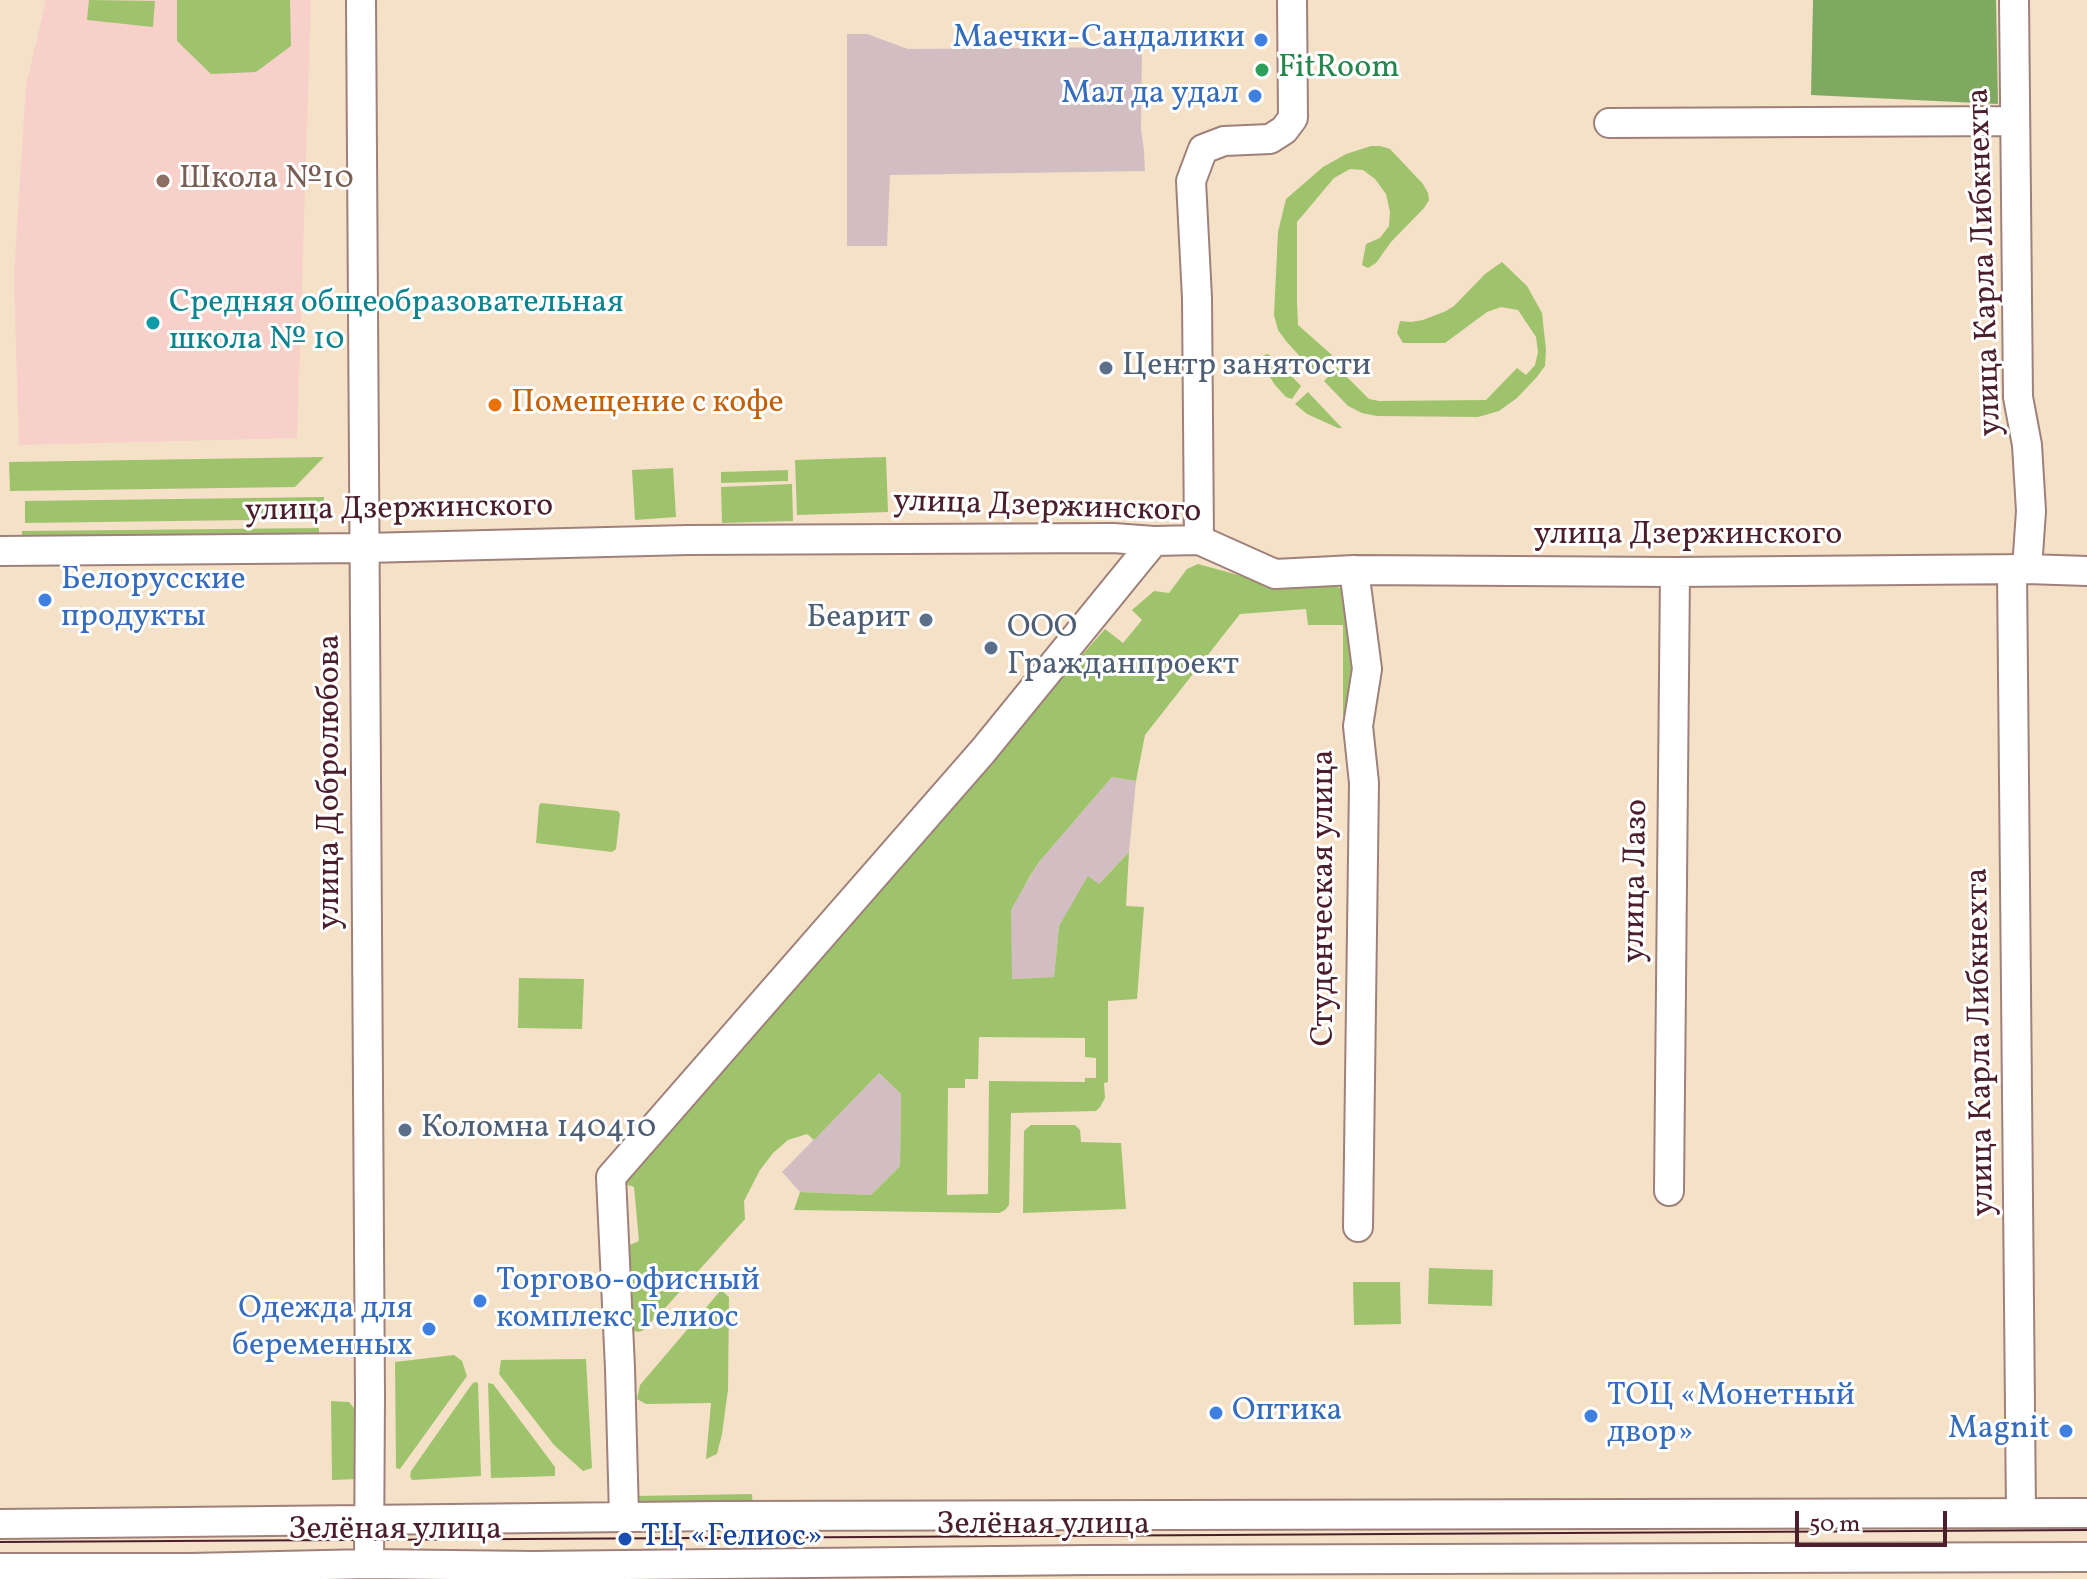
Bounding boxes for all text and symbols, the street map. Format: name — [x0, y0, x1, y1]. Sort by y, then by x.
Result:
place label: Маечки-Сандалики — [952, 21, 1245, 59]
marker: Маечки-Сандалики — [1252, 31, 1270, 49]
place label: FitRoom — [1278, 51, 1399, 89]
marker: FitRoom — [1253, 61, 1271, 79]
place label: Мал да удал — [1061, 77, 1239, 115]
marker: Мал да удал — [1246, 87, 1264, 105]
street label: улица Карла Либкнехта — [1962, 87, 2012, 437]
place label: Школа №10 — [179, 162, 354, 200]
marker: Школа №10 — [154, 172, 172, 190]
place label: Средняя общеобразовательная школа № 10 — [169, 286, 624, 361]
marker: Средняя общеобразовательная школа № 10 — [144, 314, 162, 332]
place label: Центр занятости — [1122, 349, 1371, 387]
marker: Центр занятости — [1097, 359, 1115, 377]
place label: Помещение с кофе — [511, 386, 784, 424]
marker: Помещение с кофе — [486, 396, 504, 414]
street label: улица Дзержинского — [892, 484, 1202, 534]
street label: улица Дзержинского — [244, 489, 554, 533]
street label: улица Дзержинского — [1534, 518, 1842, 556]
place label: Белорусские продукты — [61, 563, 246, 638]
marker: Белорусские продукты — [36, 591, 54, 609]
place label: Беарит — [806, 601, 910, 639]
marker: Беарит — [917, 611, 935, 629]
place label: ООО Гражданпроект — [1007, 611, 1239, 686]
street label: улица Добролюбова — [313, 634, 351, 930]
marker: ООО Гражданпроект — [982, 639, 1000, 657]
street label: Студенческая улица — [1307, 750, 1345, 1046]
street label: улица Лазо — [1617, 799, 1659, 963]
street label: улица Карла Либкнехта — [1961, 867, 2005, 1217]
place label: Коломна 140410 — [421, 1111, 656, 1149]
marker: Коломна 140410 — [396, 1121, 414, 1139]
place label: Торгово-офисный комплекс Гелиос — [496, 1264, 760, 1339]
place label: Одежда для беременных — [232, 1292, 413, 1367]
marker: Торгово-офисный комплекс Гелиос — [471, 1292, 489, 1310]
marker: Одежда для беременных — [420, 1320, 438, 1338]
place label: ТОЦ «Монетный двор» — [1607, 1379, 1855, 1454]
place label: Оптика — [1232, 1394, 1342, 1432]
marker: Оптика — [1207, 1404, 1225, 1422]
marker: ТОЦ «Монетный двор» — [1582, 1407, 1600, 1425]
place label: Magnit — [1948, 1412, 2050, 1450]
marker: Magnit — [2057, 1422, 2075, 1440]
scale bar — [1799, 1495, 1951, 1545]
street label: Зелёная улица — [936, 1508, 1150, 1546]
text: 50 m — [1809, 1508, 1861, 1542]
street label: Зелёная улица — [288, 1513, 502, 1551]
place label: ТЦ «Гелиос» — [641, 1520, 823, 1558]
marker: ТЦ «Гелиос» — [616, 1530, 634, 1548]

